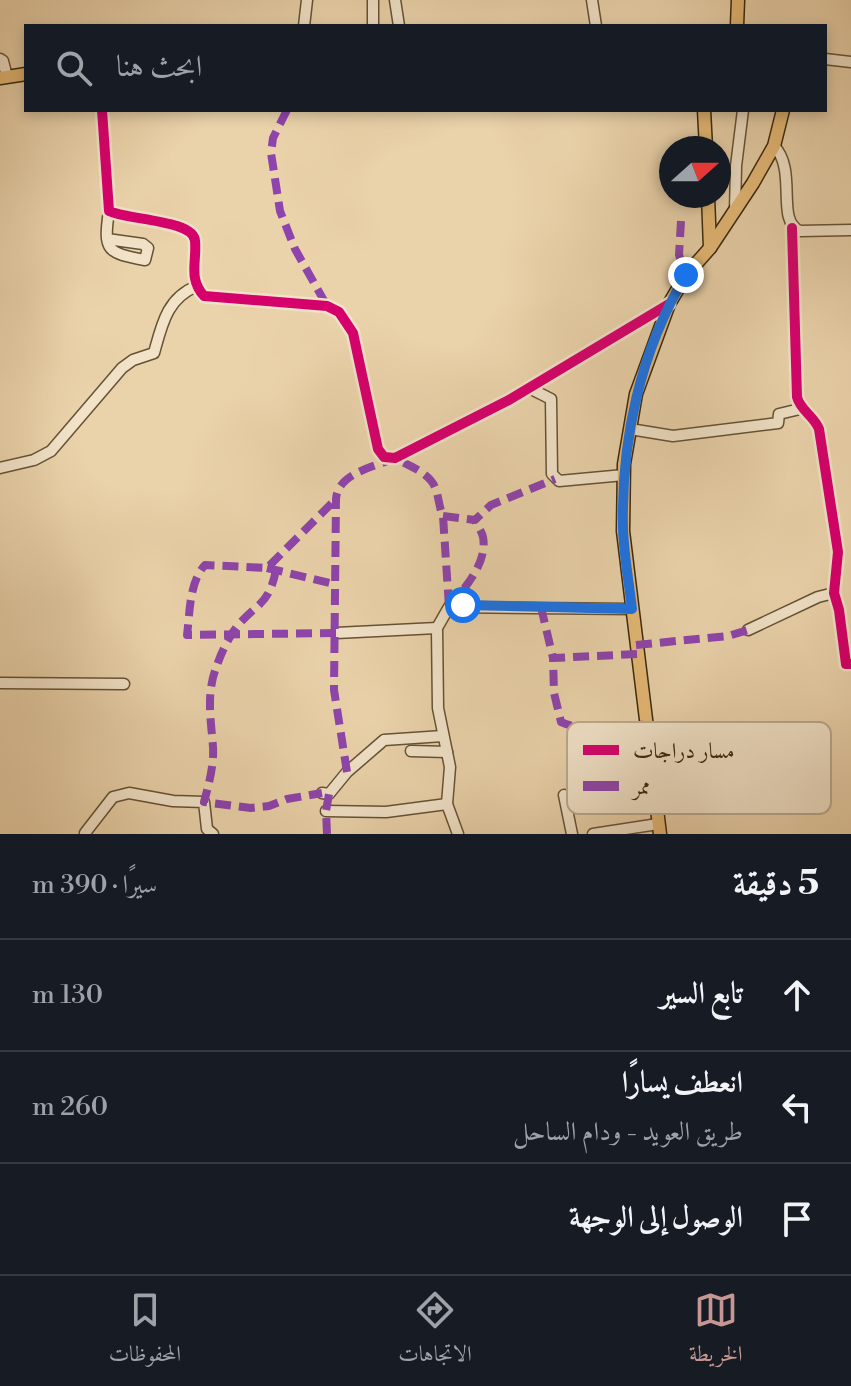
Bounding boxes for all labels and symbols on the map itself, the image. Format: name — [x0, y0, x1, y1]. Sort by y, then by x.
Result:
north arrow — [659, 136, 731, 208]
route end — [668, 257, 704, 293]
route start — [445, 587, 481, 623]
legend — [567, 722, 831, 814]
text: مسار دراجات — [633, 738, 735, 765]
text: ممر — [631, 774, 651, 801]

